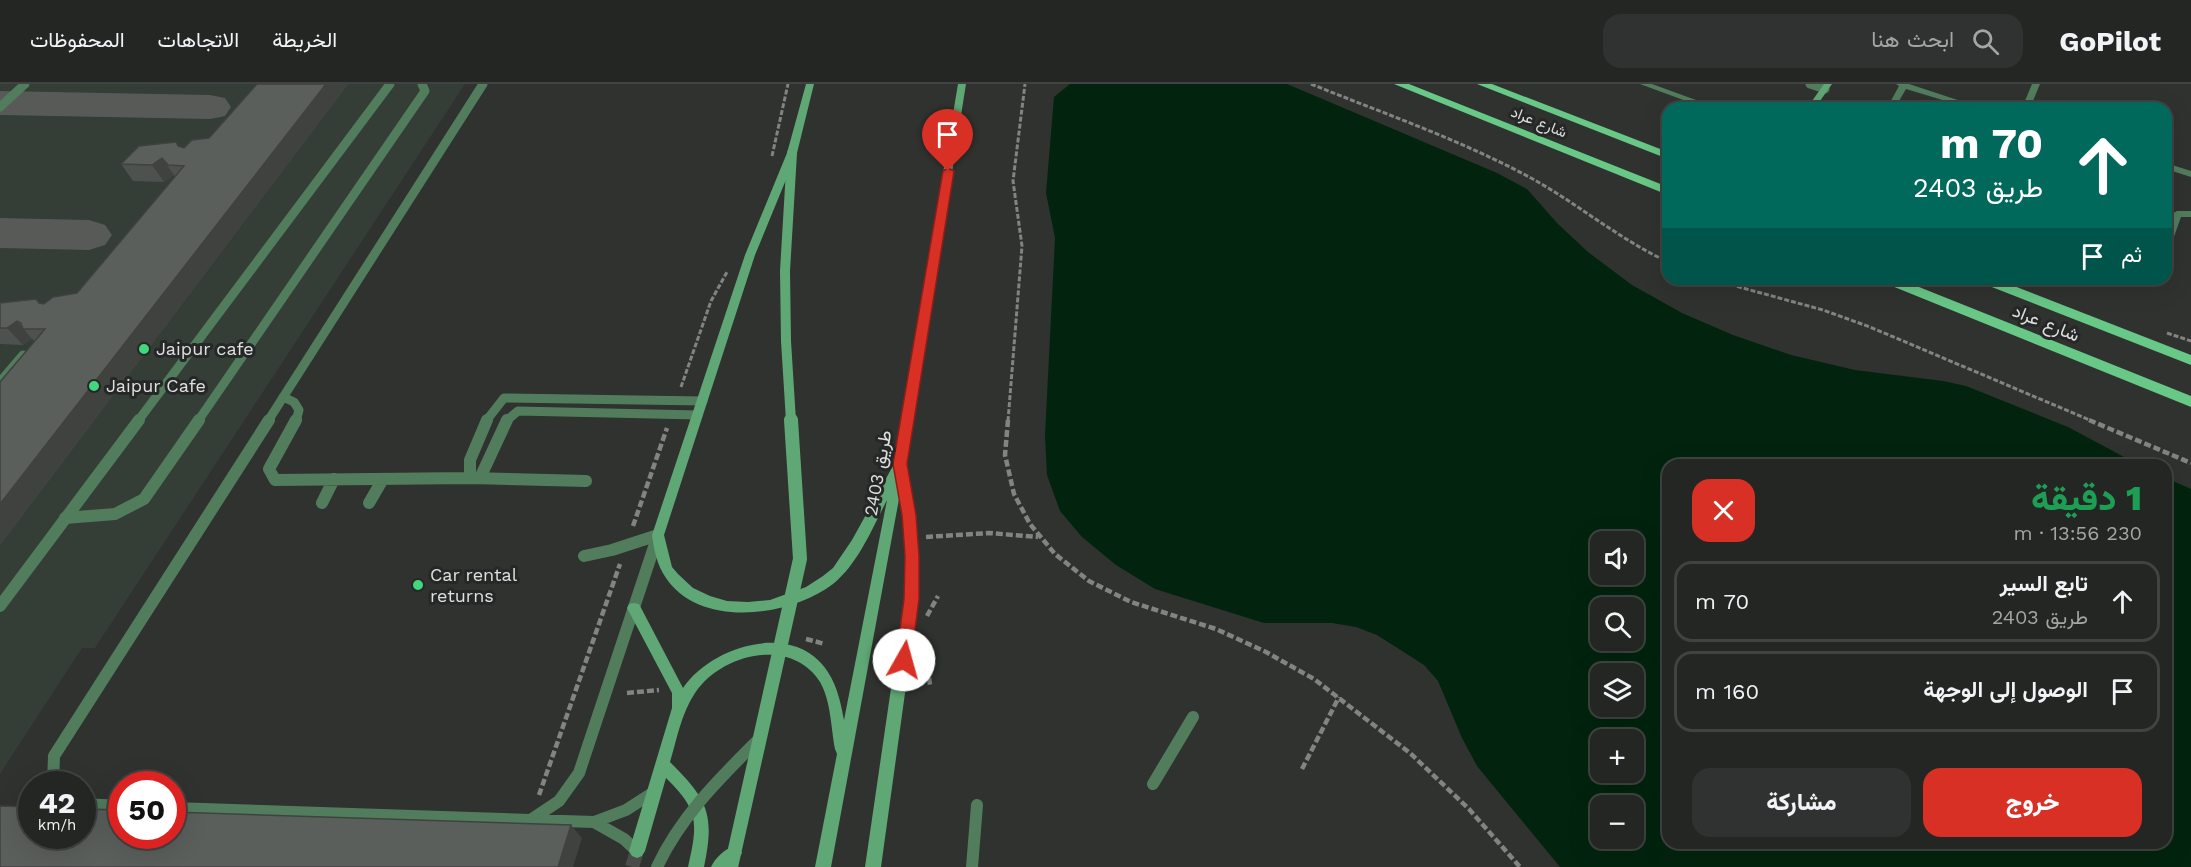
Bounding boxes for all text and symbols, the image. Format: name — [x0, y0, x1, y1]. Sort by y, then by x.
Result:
search box — [1603, 14, 2023, 68]
icon: search — [1969, 25, 2002, 58]
text: GoPilot — [2059, 25, 2161, 58]
text: المحفوظات — [30, 27, 125, 52]
text: الاتجاهات — [158, 27, 239, 52]
text: الخريطة — [272, 27, 337, 52]
text: ابحث هنا — [1871, 27, 1954, 52]
street label: شارع عراد — [1508, 103, 1570, 143]
pin — [922, 109, 973, 171]
icon: arrive — [931, 118, 964, 151]
text: 70 m — [1940, 119, 2043, 168]
icon: ahead — [2064, 126, 2142, 204]
text: طريق 2403 — [1913, 172, 2043, 204]
icon: arrive — [2076, 240, 2109, 273]
text: ثم — [2121, 242, 2142, 267]
street label: شارع عراد — [2009, 300, 2083, 347]
place label: Jaipur cafe — [156, 338, 254, 359]
marker: Jaipur cafe — [137, 342, 151, 356]
place label: Jaipur Cafe — [106, 375, 206, 396]
marker: Jaipur Cafe — [87, 379, 101, 393]
street label: طريق 2403 — [860, 428, 896, 518]
text: 1 دقيقة — [2031, 477, 2142, 519]
button: close — [1692, 479, 1755, 542]
text: 230 m · 13:56 — [2013, 521, 2142, 545]
map controls — [1590, 531, 1644, 849]
button: sound — [1590, 531, 1644, 585]
place label: Car rental returns — [430, 564, 518, 606]
text: تابع السير — [2000, 571, 2088, 596]
marker: Car rental returns — [411, 578, 425, 592]
icon: ahead — [2106, 585, 2139, 618]
text: 70 m — [1695, 589, 1749, 614]
button: search — [1590, 597, 1644, 651]
text: طريق 2403 — [1992, 605, 2088, 629]
position arrow — [872, 628, 936, 692]
button: layers — [1590, 663, 1644, 717]
icon: arrive — [2106, 675, 2139, 708]
text: الوصول إلى الوجهة — [1923, 677, 2088, 702]
text: 160 m — [1695, 679, 1759, 704]
button: + — [1590, 729, 1644, 783]
button: مشاركة — [1692, 768, 1911, 837]
button: خروج — [1923, 768, 2142, 837]
speed limit sign: 50 — [108, 771, 186, 849]
text: 42 — [39, 785, 75, 820]
button: − — [1590, 795, 1644, 849]
text: km/h — [38, 816, 76, 834]

